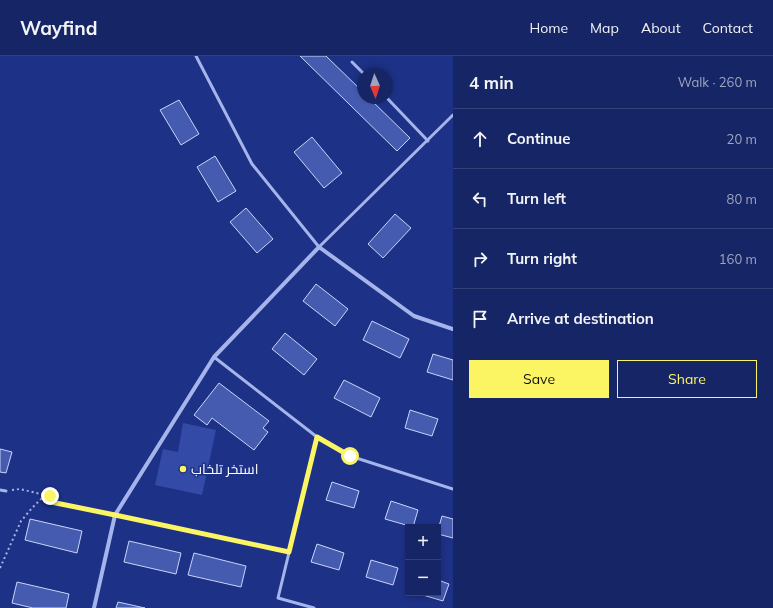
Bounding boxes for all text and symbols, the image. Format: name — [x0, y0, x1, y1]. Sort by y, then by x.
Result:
text: Wayfind — [20, 16, 97, 40]
text: Home — [529, 19, 568, 37]
text: Map — [590, 19, 619, 37]
text: About — [641, 19, 681, 37]
text: Contact — [703, 19, 753, 37]
north arrow — [357, 68, 393, 104]
text: 4 min — [469, 72, 514, 93]
text: Walk · 260 m — [678, 74, 757, 90]
icon: ahead — [469, 128, 491, 150]
text: Continue — [507, 129, 570, 148]
text: 20 m — [727, 131, 757, 147]
icon: left — [469, 188, 491, 210]
text: Turn left — [507, 189, 566, 208]
text: 80 m — [727, 191, 757, 207]
icon: right — [469, 248, 491, 270]
text: Turn right — [507, 249, 577, 268]
text: 160 m — [719, 251, 757, 267]
icon: arrive — [469, 308, 491, 330]
text: Arrive at destination — [507, 309, 654, 328]
button: Save — [469, 360, 609, 398]
button: Share — [617, 360, 757, 398]
route start — [341, 447, 359, 465]
place label: استخر تلخاب — [191, 460, 258, 478]
marker: استخر تلخاب — [178, 464, 188, 474]
route end — [41, 487, 59, 505]
map controls — [405, 524, 441, 596]
button: + — [405, 524, 441, 560]
button: − — [405, 560, 441, 596]

